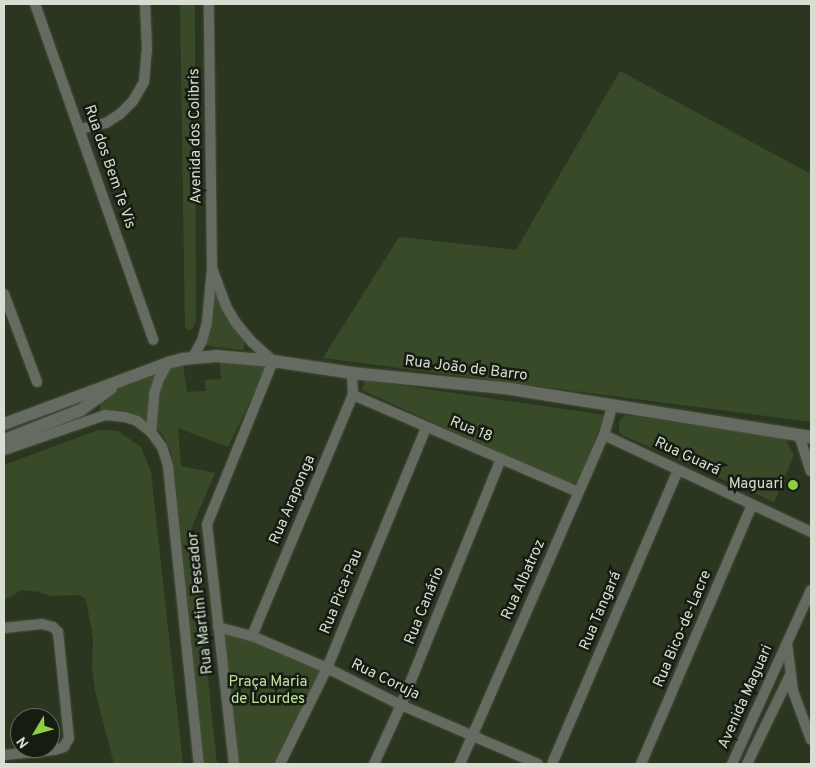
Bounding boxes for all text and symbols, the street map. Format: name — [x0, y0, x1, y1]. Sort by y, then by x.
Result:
street label: Avenida dos Colibris — [186, 68, 206, 204]
street label: Rua dos Bem Te Vis — [79, 102, 139, 232]
street label: Rua João de Barro — [403, 353, 529, 385]
street label: Rua 18 — [447, 413, 495, 447]
street label: Rua Guará — [651, 434, 723, 480]
street label: Rua Araponga — [266, 452, 320, 548]
place label: Maguari — [729, 476, 783, 494]
marker: Maguari — [787, 479, 799, 491]
street label: Rua Martim Pescador — [185, 531, 217, 675]
street label: Rua Albatroz — [498, 537, 550, 623]
street label: Rua Pica-Pau — [317, 547, 367, 637]
street label: Rua Canário — [401, 565, 449, 647]
street label: Rua Bico-de-Lacre — [650, 568, 716, 690]
street label: Rua Tangará — [576, 569, 626, 653]
street label: Avenida Maguari — [715, 642, 777, 752]
street label: Rua Coruja — [348, 656, 422, 704]
park label: Praça Maria de Lourdes — [228, 673, 308, 708]
north arrow — [10, 708, 60, 758]
text: N — [14, 733, 33, 751]

